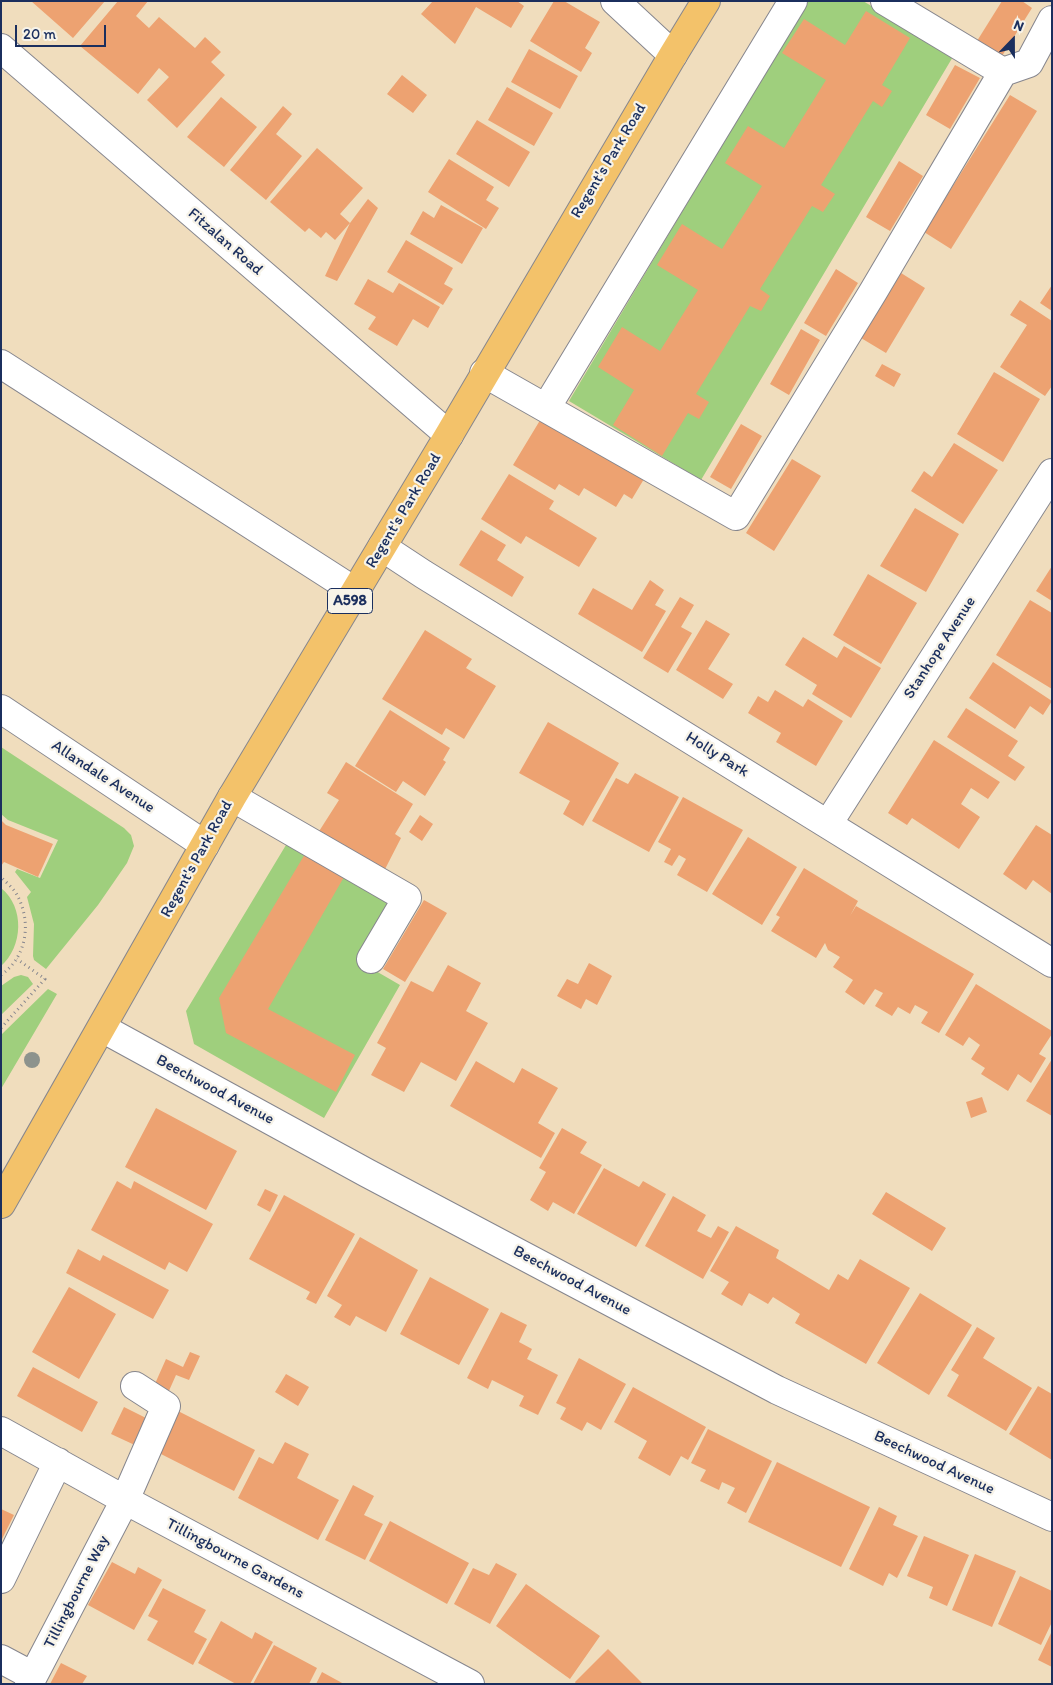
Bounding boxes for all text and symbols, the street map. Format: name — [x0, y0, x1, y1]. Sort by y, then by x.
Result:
scale bar — [18, 15, 109, 47]
north arrow — [988, 15, 1038, 65]
text: N — [1011, 16, 1026, 35]
text: 20 m — [23, 25, 56, 43]
street label: Regent's Park Road — [567, 100, 651, 222]
street label: Fitzalan Road — [183, 204, 267, 280]
street label: Regent's Park Road — [362, 450, 446, 572]
road number: A598 — [328, 588, 372, 614]
street label: Stanhope Avenue — [900, 593, 980, 703]
street label: Holly Park — [682, 728, 752, 782]
street label: Allandale Avenue — [48, 736, 158, 818]
street label: Regent's Park Road — [157, 797, 237, 921]
street label: Beechwood Avenue — [153, 1051, 277, 1129]
street label: Beechwood Avenue — [510, 1242, 634, 1320]
street label: Beechwood Avenue — [871, 1427, 997, 1499]
street label: Tillingbourne Gardens — [163, 1514, 307, 1604]
street label: Tillingbourne Way — [40, 1532, 114, 1652]

